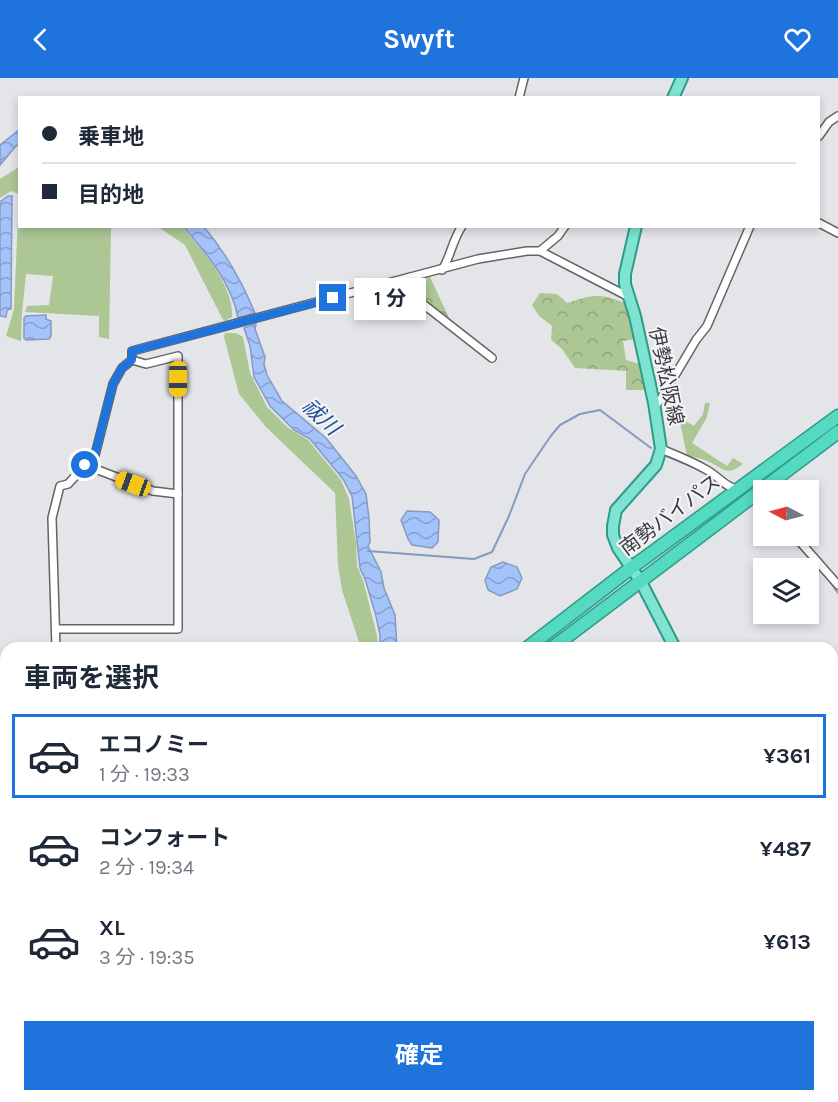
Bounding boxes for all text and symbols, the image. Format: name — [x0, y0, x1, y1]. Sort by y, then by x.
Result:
icon: back — [24, 23, 57, 56]
text: Swyft — [383, 23, 455, 55]
icon: heart — [781, 23, 814, 56]
text: 乗車地 — [78, 124, 144, 150]
text: 目的地 — [78, 182, 144, 208]
callout: 1 分 — [354, 277, 426, 319]
route end — [319, 284, 346, 311]
text: 1 分 — [374, 287, 406, 310]
street label: 伊勢松阪線 — [644, 325, 688, 427]
car — [169, 361, 187, 397]
water label: 祓川 — [297, 394, 346, 441]
route start — [71, 451, 98, 478]
car — [113, 469, 153, 499]
street label: 南勢バイパス — [615, 470, 725, 560]
north arrow — [753, 480, 819, 546]
map controls — [753, 480, 819, 624]
button: layers — [753, 558, 819, 624]
text: 車両を選択 — [24, 662, 159, 694]
icon: car — [27, 729, 81, 783]
text: エコノミー — [99, 732, 209, 758]
text: ¥361 — [763, 743, 811, 769]
text: 1 分 · 19:33 — [99, 763, 190, 786]
icon: car — [27, 822, 81, 876]
text: コンフォート — [99, 825, 230, 851]
text: ¥487 — [760, 836, 811, 862]
text: 2 分 · 19:34 — [99, 856, 194, 879]
icon: car — [27, 915, 81, 969]
text: XL — [99, 915, 125, 941]
text: ¥613 — [763, 929, 811, 955]
text: 3 分 · 19:35 — [99, 946, 195, 969]
button: 確定 — [24, 1021, 814, 1090]

